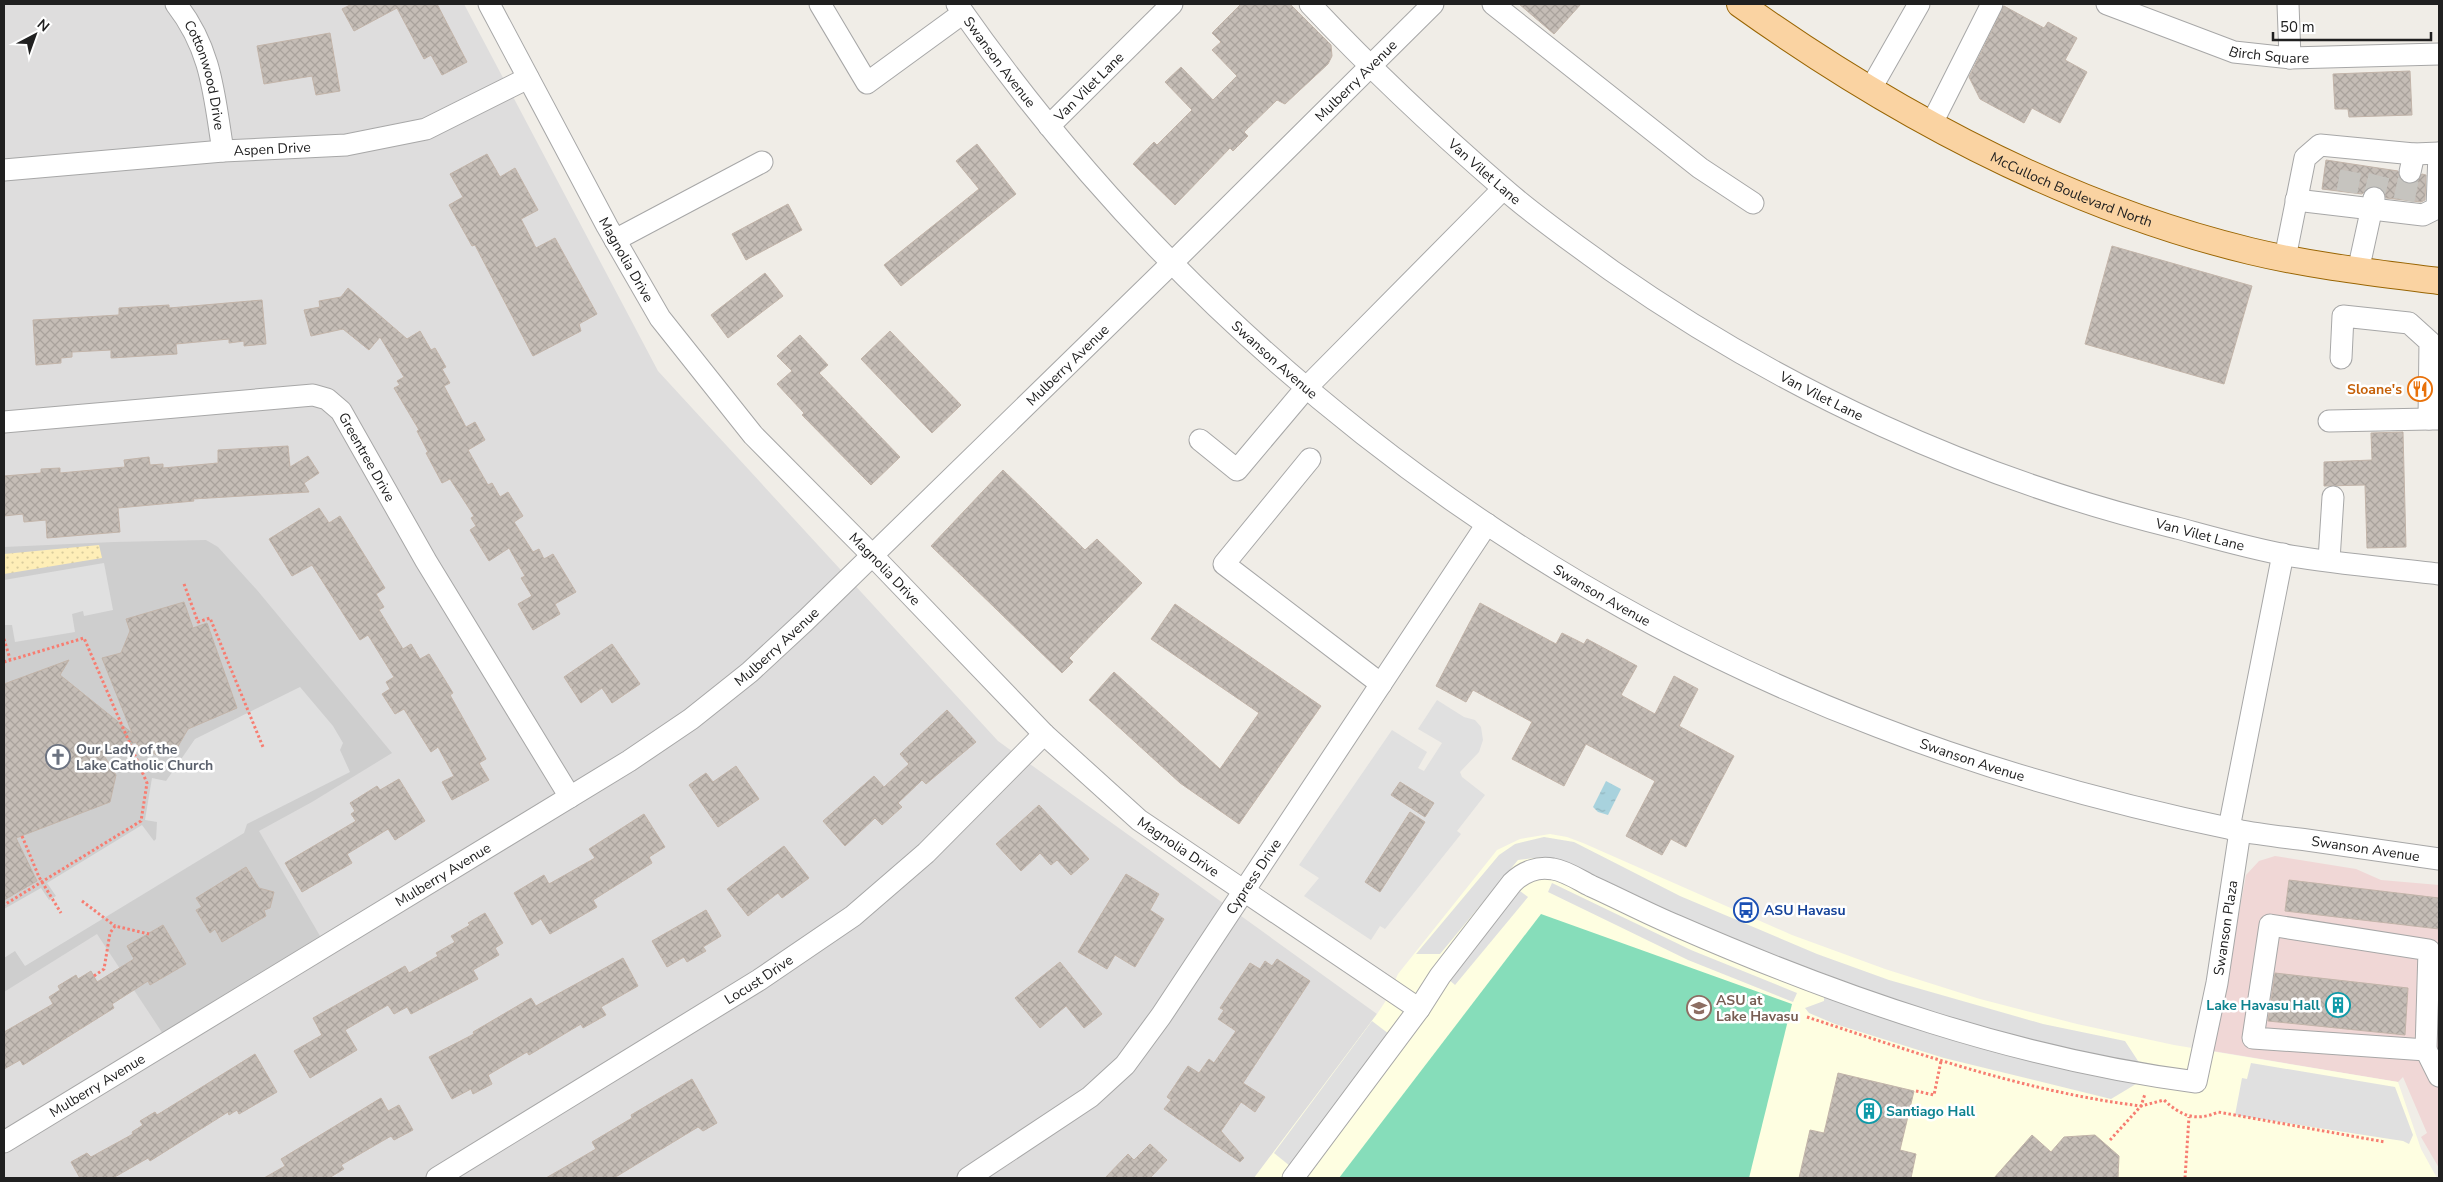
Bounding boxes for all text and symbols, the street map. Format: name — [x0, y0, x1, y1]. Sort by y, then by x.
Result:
north arrow — [10, 10, 60, 60]
scale bar — [2273, 10, 2430, 42]
street label: Swanson Avenue — [959, 13, 1040, 112]
text: N — [33, 15, 53, 36]
street label: Cottonwood Drive — [179, 17, 229, 131]
text: 50 m — [2280, 17, 2315, 37]
street label: Mulberry Avenue — [1311, 36, 1401, 126]
street label: Birch Square — [2226, 42, 2309, 68]
street label: Van Vilet Lane — [1049, 48, 1128, 126]
street label: Van Vilet Lane — [1443, 134, 1525, 209]
street label: Aspen Drive — [233, 138, 311, 160]
street label: McCulloch Boulevard North — [1987, 148, 2155, 232]
street label: Magnolia Drive — [594, 214, 658, 306]
street label: Swanson Avenue — [1227, 317, 1322, 403]
street label: Mulberry Avenue — [1022, 321, 1113, 410]
street label: Van Vilet Lane — [1775, 367, 1866, 425]
restaurant icon: Sloane's — [2407, 376, 2433, 402]
place label: Sloane's — [2347, 380, 2402, 399]
street label: Greentree Drive — [334, 409, 399, 505]
street label: Van Vilet Lane — [2153, 514, 2246, 556]
street label: Magnolia Drive — [845, 528, 925, 610]
street label: Swanson Avenue — [1550, 560, 1654, 631]
street label: Mulberry Avenue — [731, 603, 823, 691]
street label: Swanson Avenue — [1917, 734, 2027, 786]
place label: Our Lady of the Lake Catholic Church — [76, 740, 213, 775]
church icon: Our Lady of the Lake Catholic Church — [45, 744, 71, 770]
street label: Magnolia Drive — [1133, 813, 1223, 881]
street label: Swanson Avenue — [2310, 832, 2421, 866]
street label: Cypress Drive — [1222, 835, 1286, 918]
street label: Mulberry Avenue — [392, 839, 494, 911]
street label: Swanson Plaza — [2209, 879, 2242, 977]
bus stop icon: ASU Havasu — [1733, 897, 1759, 923]
place label: ASU Havasu — [1764, 901, 1846, 920]
street label: Locust Drive — [721, 951, 797, 1009]
place label: ASU at Lake Havasu — [1716, 991, 1799, 1026]
building icon: Lake Havasu Hall — [2325, 992, 2351, 1018]
school or university icon: ASU at Lake Havasu — [1686, 995, 1712, 1021]
place label: Lake Havasu Hall — [2206, 996, 2321, 1015]
street label: Mulberry Avenue — [46, 1049, 149, 1122]
building icon: Santiago Hall — [1856, 1098, 1882, 1124]
place label: Santiago Hall — [1886, 1102, 1976, 1121]

